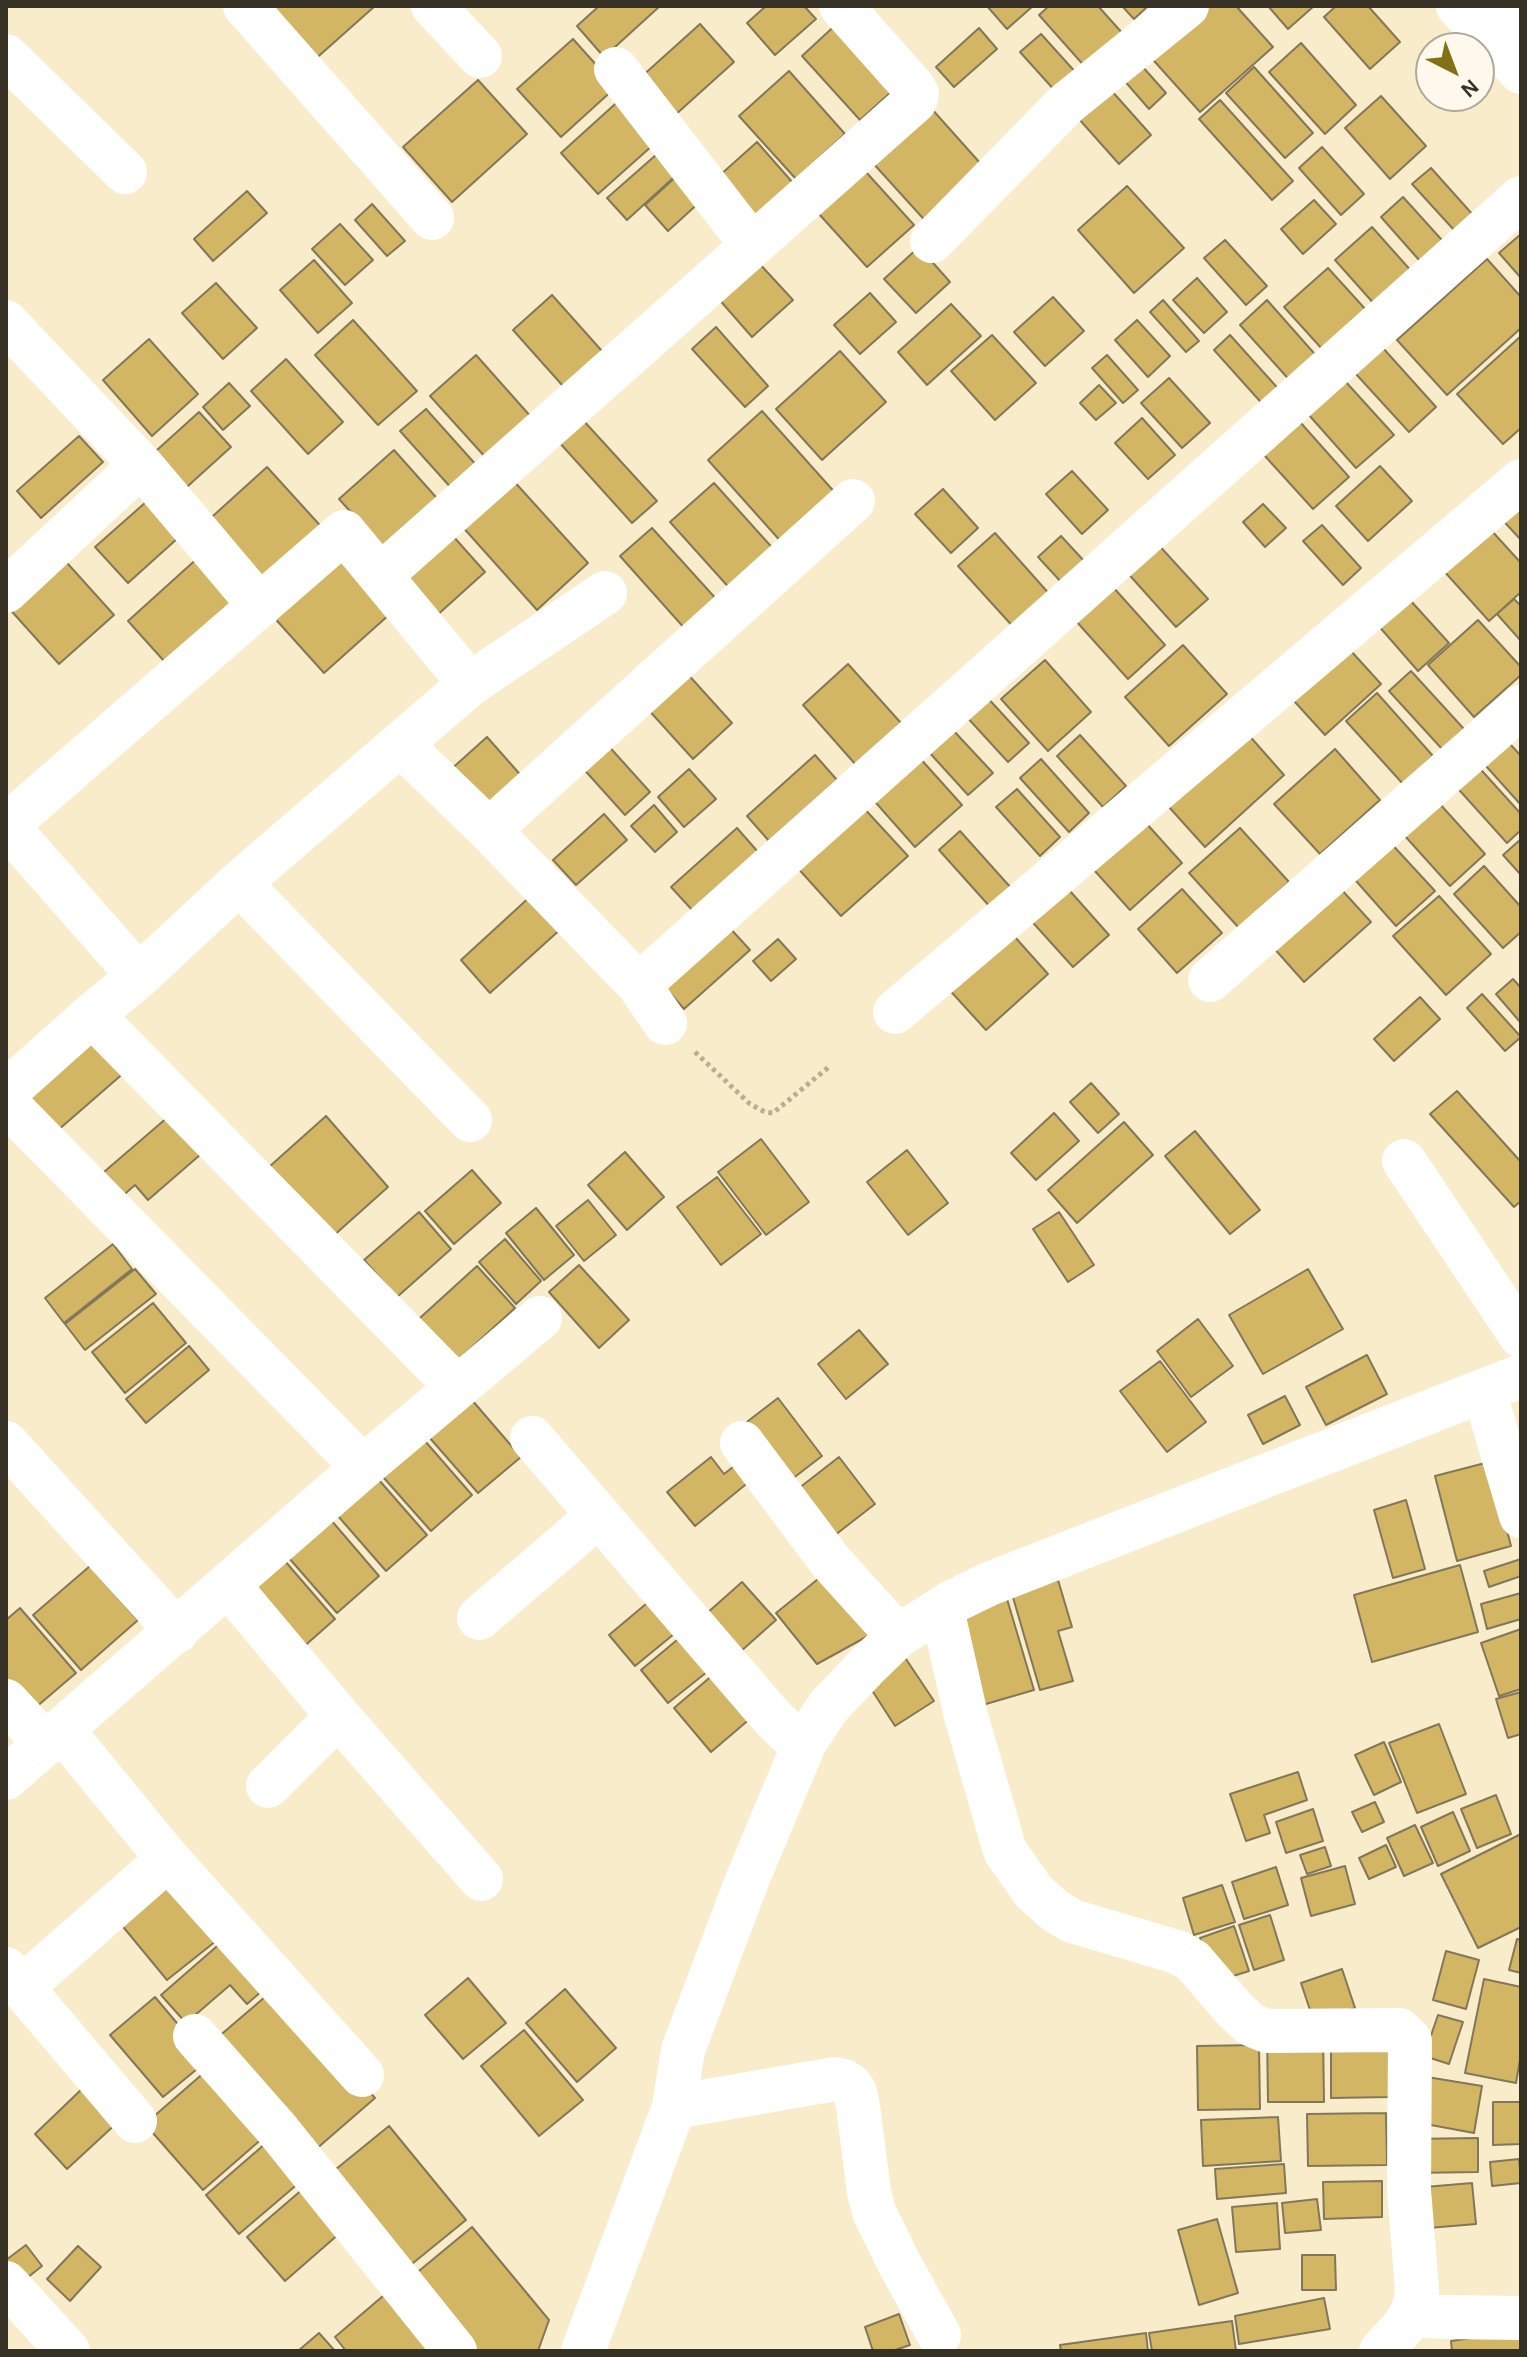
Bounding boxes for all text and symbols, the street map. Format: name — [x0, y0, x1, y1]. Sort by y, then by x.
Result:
north arrow — [1415, 32, 1495, 112]
text: N — [1457, 75, 1483, 102]

